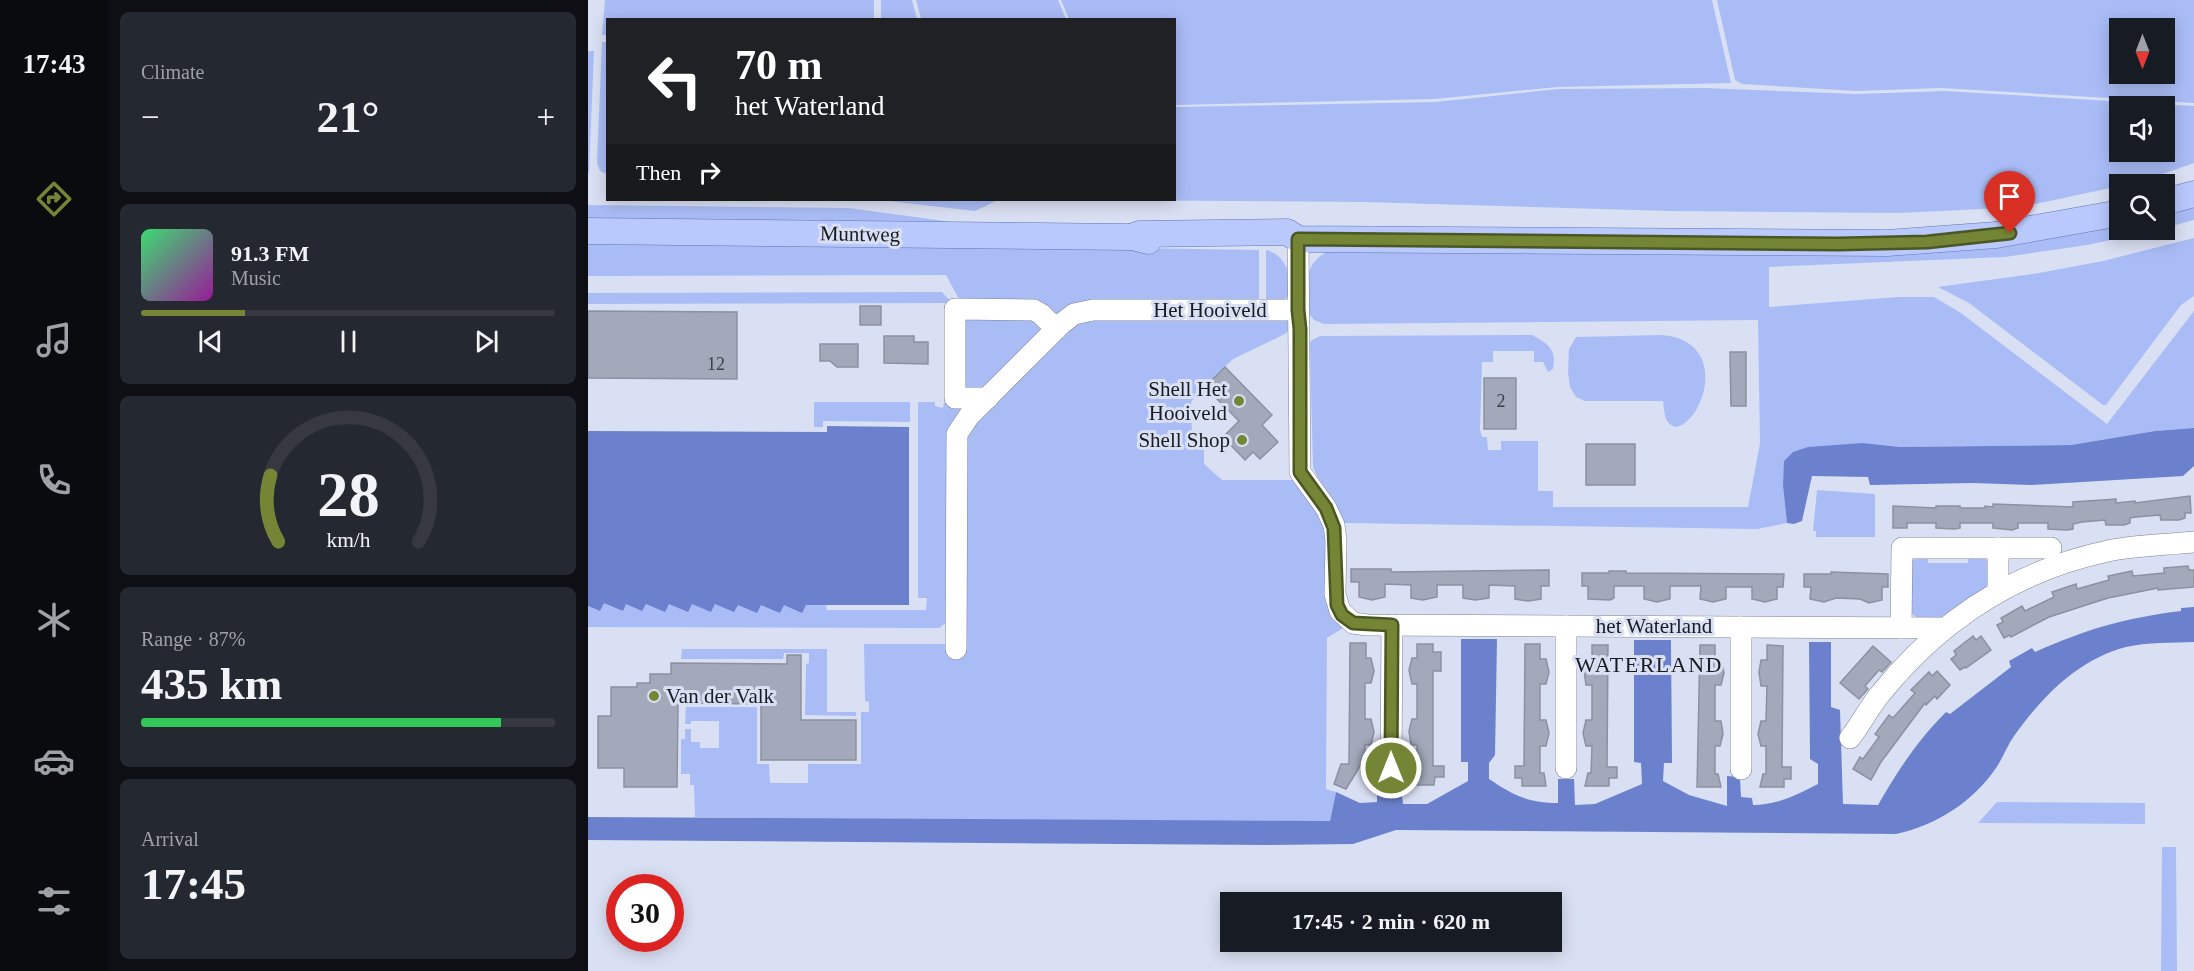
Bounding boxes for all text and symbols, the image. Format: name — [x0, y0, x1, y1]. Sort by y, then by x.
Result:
north arrow — [2109, 18, 2175, 84]
map controls — [2109, 18, 2175, 240]
icon: left — [636, 42, 714, 120]
text: 70 m — [735, 42, 823, 88]
text: 17:43 — [23, 49, 86, 79]
text: Climate — [141, 61, 204, 83]
text: het Waterland — [735, 91, 885, 121]
text: 21° — [317, 92, 380, 142]
button: sound — [2109, 96, 2175, 162]
text: − — [141, 99, 160, 135]
text: + — [536, 99, 555, 135]
icon: right — [693, 156, 726, 189]
text: Then — [636, 160, 681, 185]
pin — [1984, 171, 2035, 233]
button: search — [2109, 174, 2175, 240]
icon: directions — [33, 178, 75, 220]
icon: arrive — [1993, 180, 2026, 213]
street label: Muntweg — [820, 221, 901, 247]
text: 91.3 FM — [231, 241, 309, 266]
text: Music — [231, 267, 281, 289]
street label: Het Hooiveld — [1153, 298, 1267, 322]
icon: music — [33, 319, 75, 361]
icon: previous — [194, 325, 227, 358]
icon: pause — [332, 325, 365, 358]
icon: next — [470, 325, 503, 358]
house number: 12 — [707, 354, 725, 374]
place label: Shell Het Hooiveld — [1148, 377, 1227, 425]
house number: 2 — [1497, 391, 1506, 411]
marker: Shell Het Hooiveld — [1232, 394, 1246, 408]
place label: Shell Shop — [1138, 428, 1230, 452]
marker: Shell Shop — [1235, 433, 1249, 447]
icon: phone — [33, 459, 75, 501]
text: 28 — [317, 461, 379, 530]
text: km/h — [326, 529, 370, 553]
icon: climate — [33, 599, 75, 641]
street label: het Waterland — [1596, 614, 1713, 638]
text: Range · 87% — [141, 628, 245, 650]
district label: WATERLAND — [1575, 652, 1723, 677]
text: 435 km — [141, 659, 282, 709]
place label: Van der Valk — [666, 684, 775, 708]
marker: Van der Valk — [647, 689, 661, 703]
position arrow — [1359, 736, 1423, 800]
icon: car — [33, 740, 75, 782]
text: Arrival — [141, 828, 199, 850]
text: 17:45 — [141, 859, 246, 909]
speed limit sign: 30 — [606, 874, 684, 952]
icon: filters — [33, 880, 75, 922]
text: 17:45 · 2 min · 620 m — [1292, 909, 1490, 934]

